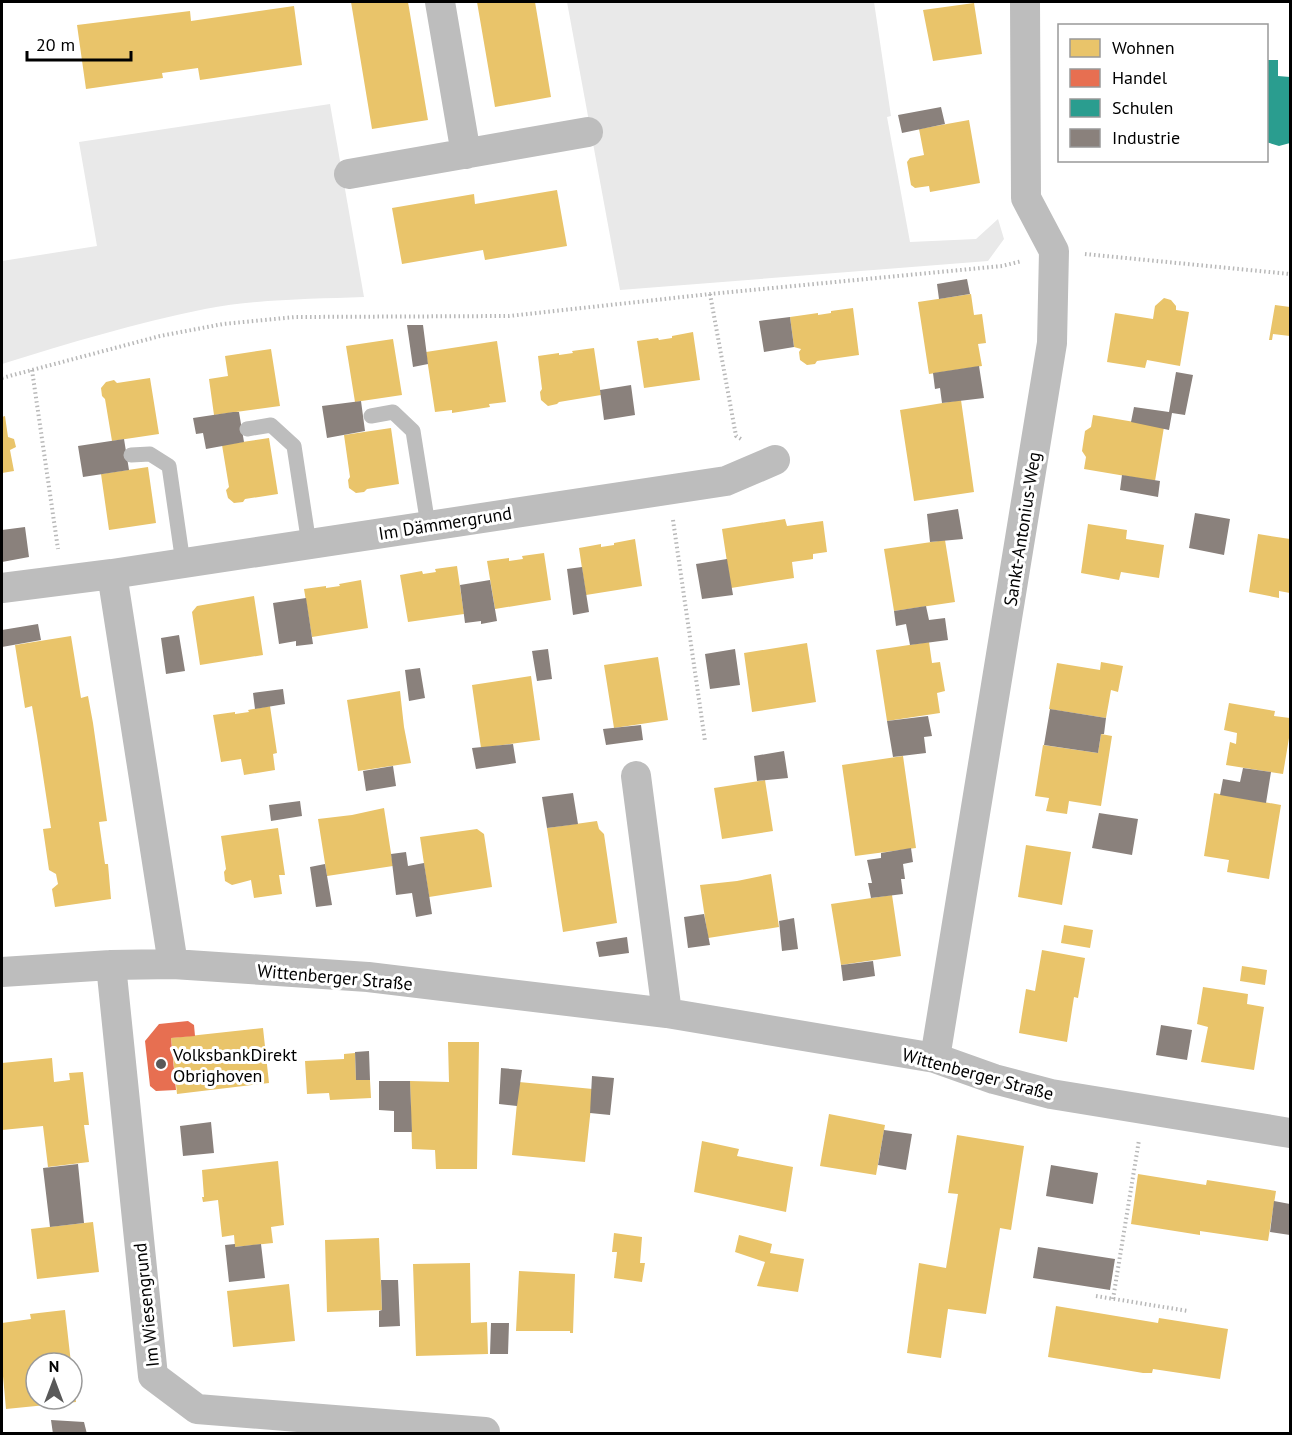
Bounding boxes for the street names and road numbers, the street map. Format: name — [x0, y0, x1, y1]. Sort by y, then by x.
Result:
street label: Sankt-Antonius-Weg — [998, 450, 1046, 608]
street label: Im Dämmergrund — [377, 501, 513, 545]
street label: Wittenberger Straße — [256, 959, 414, 995]
street label: Wittenberger Straße — [900, 1043, 1056, 1105]
street label: Im Wiesengrund — [128, 1242, 164, 1368]

